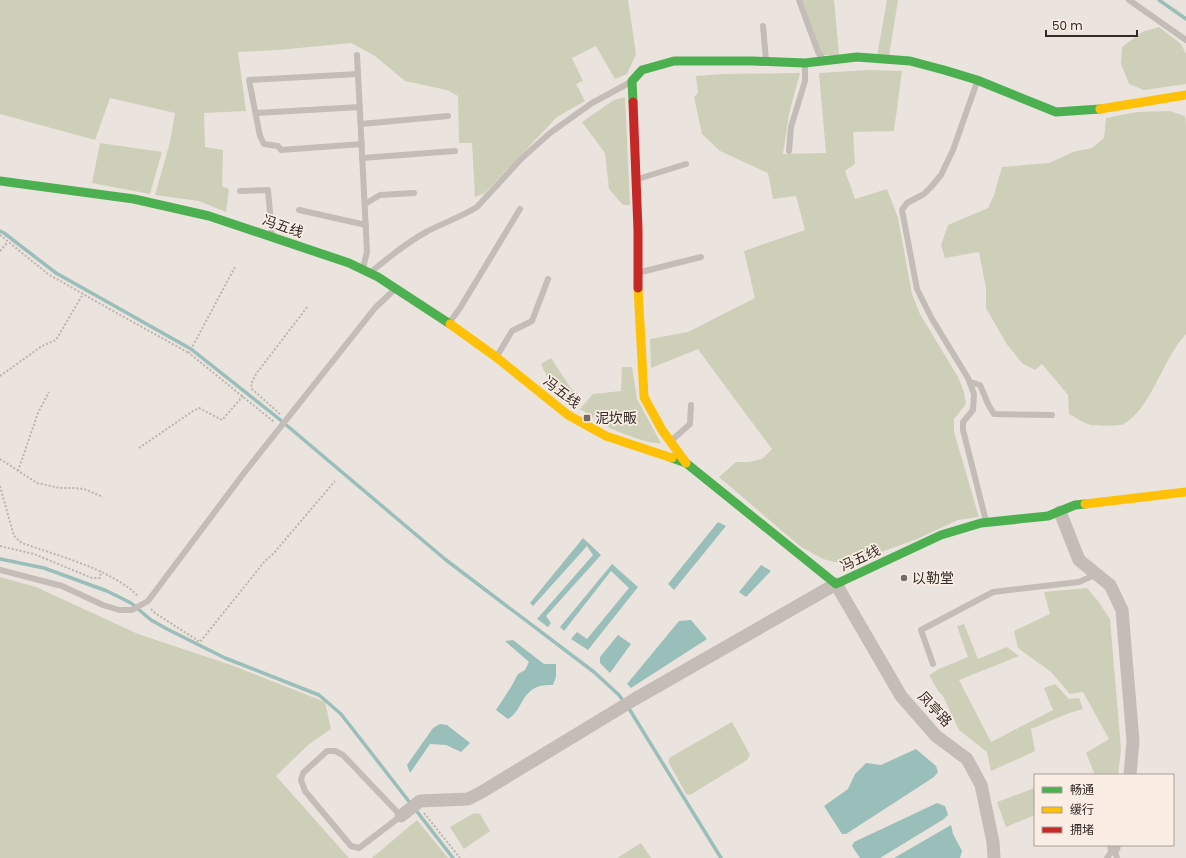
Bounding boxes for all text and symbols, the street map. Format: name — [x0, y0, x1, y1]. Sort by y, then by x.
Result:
scale bar — [1046, 12, 1137, 38]
text: 50 m — [1052, 17, 1083, 34]
street label: 冯五线 — [260, 210, 306, 242]
street label: 冯五线 — [539, 371, 585, 413]
place label: 泥坎畈 — [595, 408, 637, 428]
marker: 泥坎畈 — [582, 413, 592, 423]
street label: 冯五线 — [837, 540, 883, 576]
place label: 以勒堂 — [912, 568, 954, 588]
marker: 以勒堂 — [899, 573, 909, 583]
street label: 凤亭路 — [913, 687, 957, 731]
legend — [1034, 774, 1174, 846]
text: 畅通 — [1070, 781, 1094, 798]
text: 缓行 — [1070, 801, 1094, 818]
text: 拥堵 — [1070, 821, 1094, 838]

